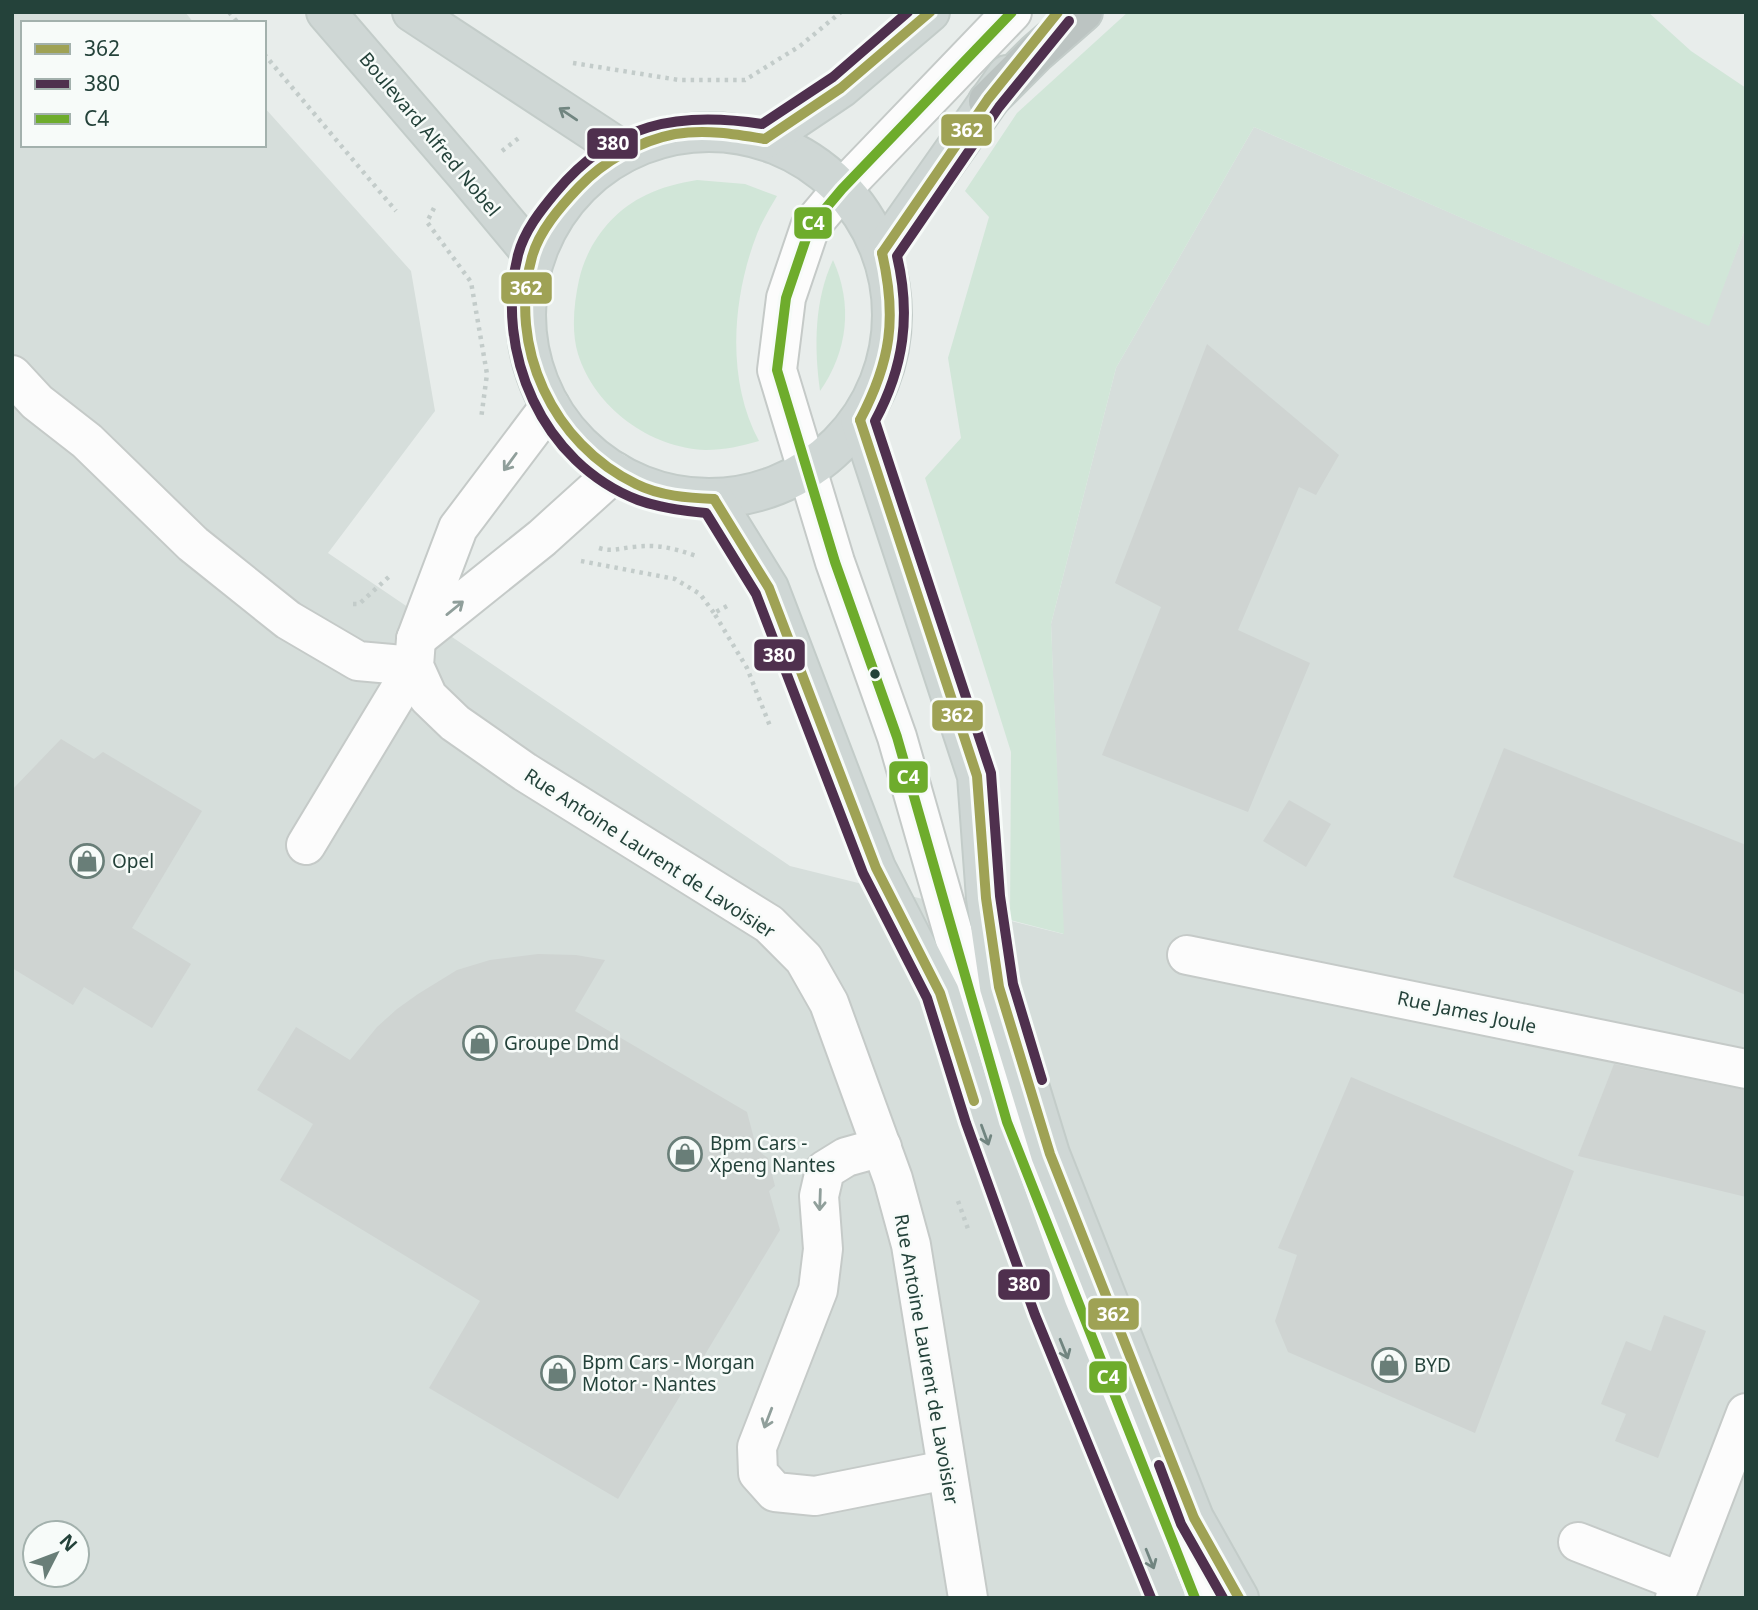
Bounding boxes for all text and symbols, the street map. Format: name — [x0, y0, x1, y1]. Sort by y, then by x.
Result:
legend — [21, 21, 266, 147]
text: 362 — [84, 34, 120, 62]
street label: Boulevard Alfred Nobel — [354, 46, 506, 222]
text: 380 — [84, 69, 120, 97]
text: C4 — [84, 104, 109, 132]
one-way arrow — [559, 106, 578, 121]
line badge: 362 — [940, 113, 993, 147]
text: 362 — [951, 117, 983, 143]
line badge: 380 — [586, 127, 639, 160]
text: 380 — [597, 130, 629, 156]
line badge: C4 — [793, 206, 833, 240]
text: C4 — [801, 210, 825, 236]
line badge: 362 — [500, 271, 553, 305]
text: 362 — [510, 275, 542, 301]
one-way arrow — [503, 452, 517, 471]
one-way arrow — [445, 600, 463, 615]
line badge: 380 — [753, 638, 806, 672]
text: 380 — [763, 642, 795, 668]
unlabelled marker — [868, 667, 882, 681]
line badge: 362 — [931, 699, 984, 732]
text: 362 — [941, 702, 973, 728]
line badge: C4 — [888, 760, 929, 794]
street label: Rue Antoine Laurent de Lavoisier — [519, 762, 781, 944]
text: C4 — [896, 764, 920, 790]
shop icon: Opel — [68, 842, 106, 880]
place label: Opel — [112, 848, 154, 874]
street label: Rue James Joule — [1395, 985, 1539, 1039]
shop icon: Groupe Dmd — [461, 1024, 499, 1062]
place label: Groupe Dmd — [504, 1030, 619, 1056]
one-way arrow — [980, 1123, 992, 1145]
place label: Bpm Cars - Xpeng Nantes — [710, 1130, 835, 1178]
shop icon: Bpm Cars - Xpeng Nantes — [666, 1135, 704, 1173]
one-way arrow — [814, 1188, 827, 1211]
street label: Rue Antoine Laurent de Lavoisier — [889, 1212, 965, 1506]
line badge: 380 — [997, 1268, 1051, 1301]
text: 380 — [1008, 1271, 1040, 1297]
line badge: 362 — [1087, 1297, 1140, 1331]
text: 362 — [1097, 1301, 1129, 1327]
one-way arrow — [1058, 1337, 1071, 1359]
shop icon: BYD — [1370, 1346, 1408, 1384]
place label: Bpm Cars - Morgan Motor - Nantes — [582, 1349, 755, 1397]
place label: BYD — [1414, 1352, 1451, 1378]
shop icon: Bpm Cars - Morgan Motor - Nantes — [539, 1354, 577, 1392]
line badge: C4 — [1088, 1360, 1128, 1394]
text: C4 — [1096, 1364, 1120, 1390]
one-way arrow — [761, 1406, 774, 1428]
north arrow — [21, 1519, 91, 1589]
text: N — [54, 1528, 83, 1557]
one-way arrow — [1144, 1548, 1157, 1569]

